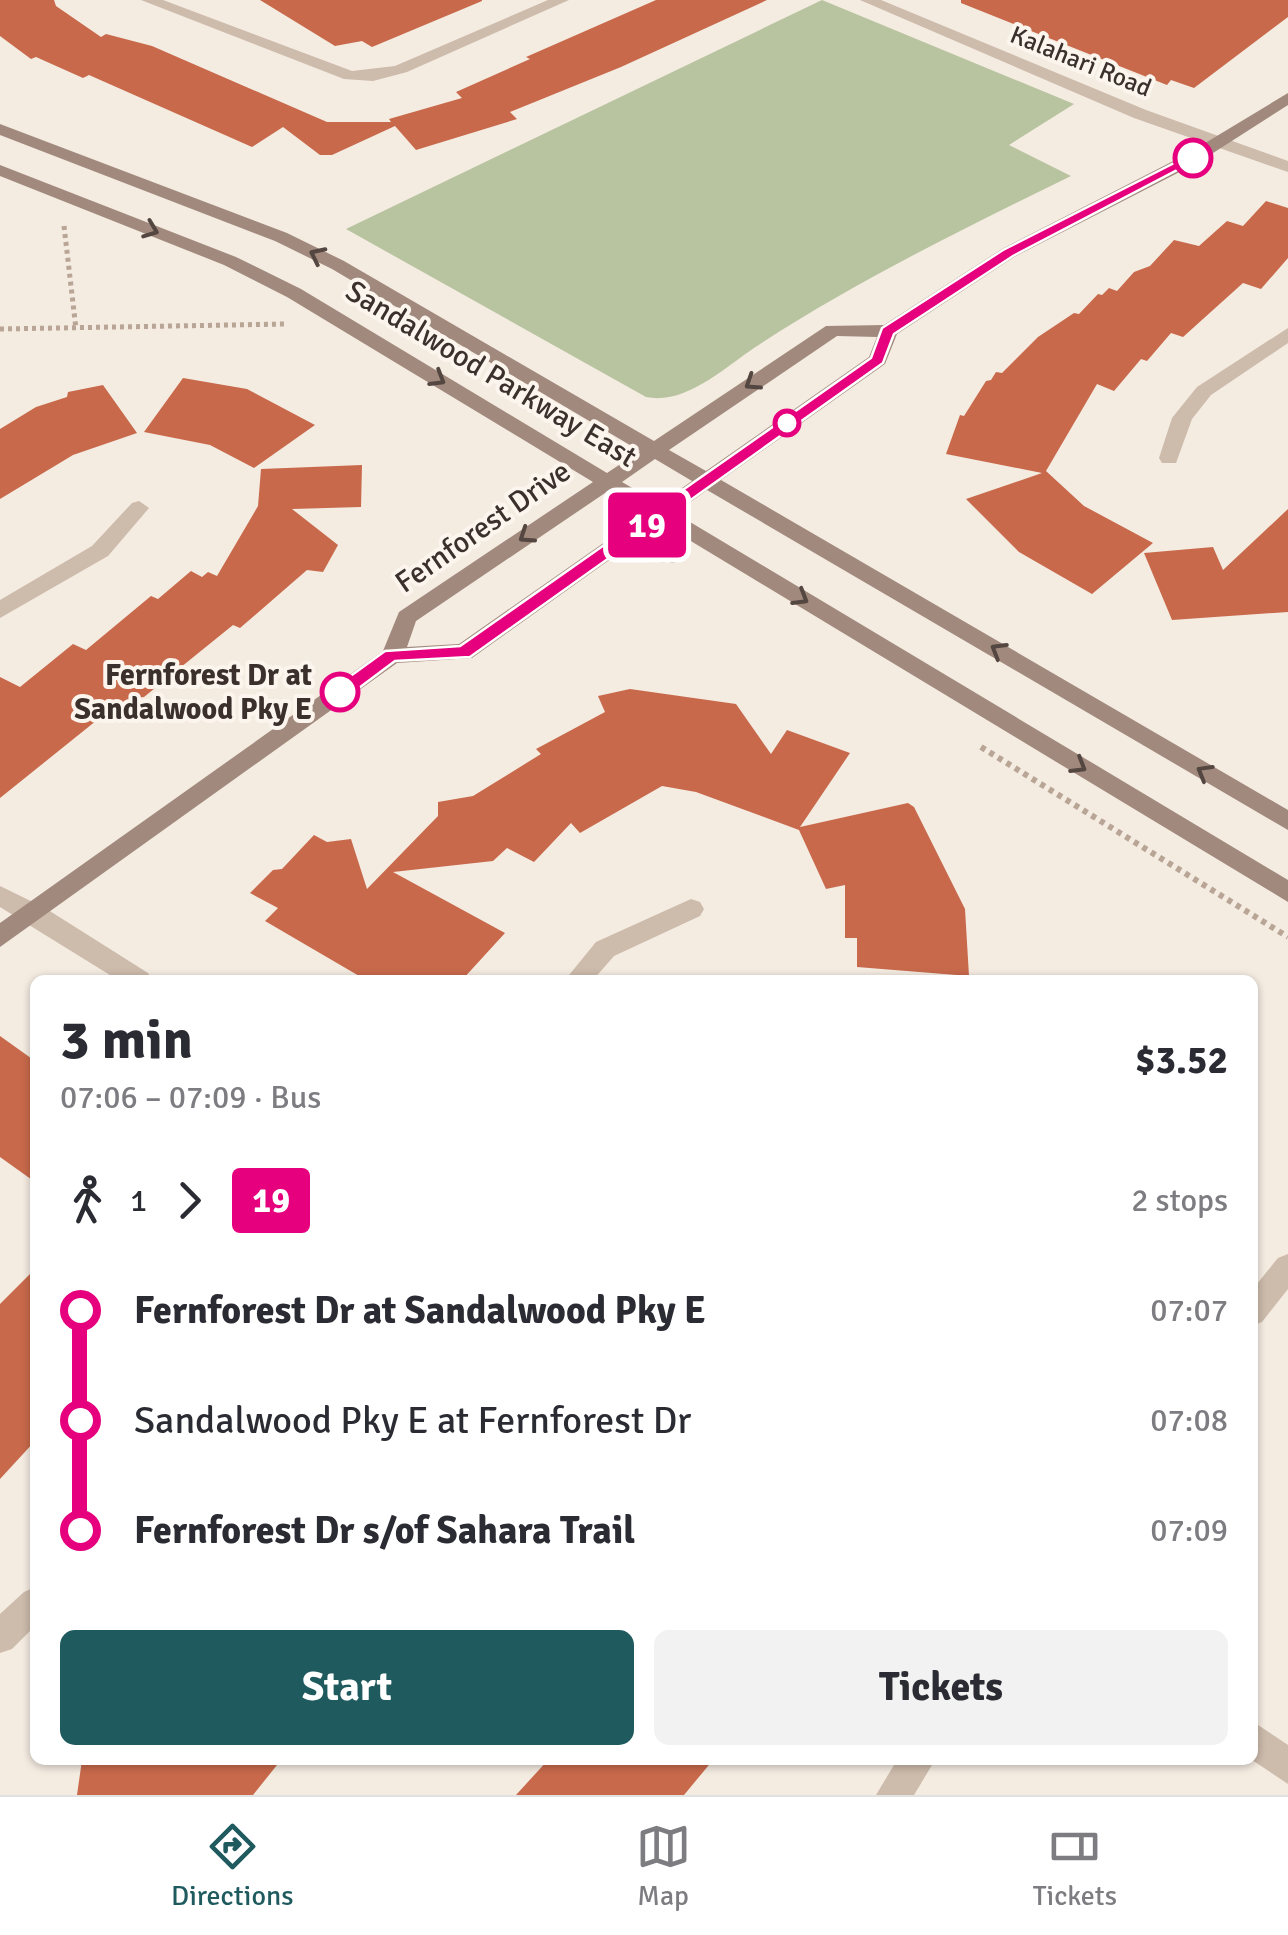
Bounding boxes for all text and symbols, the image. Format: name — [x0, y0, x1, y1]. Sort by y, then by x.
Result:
street label: Kalahari Road — [1006, 19, 1156, 103]
unlabelled marker — [1174, 139, 1212, 177]
one-way arrow — [141, 218, 158, 239]
one-way arrow — [310, 248, 328, 268]
street label: Sandalwood Parkway East — [339, 272, 643, 476]
one-way arrow — [427, 367, 445, 386]
one-way arrow — [744, 371, 763, 389]
unlabelled marker — [774, 410, 800, 436]
street label: Fernforest Drive — [388, 453, 578, 601]
line badge: 19 — [602, 492, 692, 558]
text: 19 — [628, 504, 666, 547]
one-way arrow — [518, 524, 537, 542]
one-way arrow — [790, 586, 808, 605]
one-way arrow — [991, 643, 1009, 663]
place label: Fernforest Dr at Sandalwood Pky E — [74, 657, 312, 728]
marker: Fernforest Dr at Sandalwood Pky E — [321, 673, 359, 711]
one-way arrow — [1068, 754, 1086, 773]
one-way arrow — [1197, 764, 1215, 784]
text: 3 min — [60, 1006, 193, 1074]
text: $3.52 — [1135, 1037, 1228, 1084]
text: 07:06 – 07:09 · Bus — [60, 1078, 321, 1117]
icon: walk — [60, 1173, 115, 1228]
icon: forward — [162, 1173, 217, 1228]
text: 19 — [252, 1179, 290, 1222]
text: 1 — [130, 1181, 147, 1220]
text: 2 stops — [1131, 1181, 1228, 1220]
text: Fernforest Dr at Sandalwood Pky E — [134, 1287, 706, 1334]
text: 07:07 — [1150, 1291, 1228, 1330]
text: Sandalwood Pky E at Fernforest Dr — [134, 1397, 691, 1444]
text: 07:08 — [1150, 1401, 1228, 1440]
text: Fernforest Dr s/of Sahara Trail — [134, 1507, 635, 1554]
text: 07:09 — [1150, 1511, 1228, 1550]
button: Start — [60, 1630, 634, 1745]
button: Tickets — [654, 1630, 1228, 1745]
tab: Directions — [171, 1819, 293, 1913]
tab: Map — [636, 1819, 691, 1913]
tab: Tickets — [1033, 1819, 1117, 1913]

